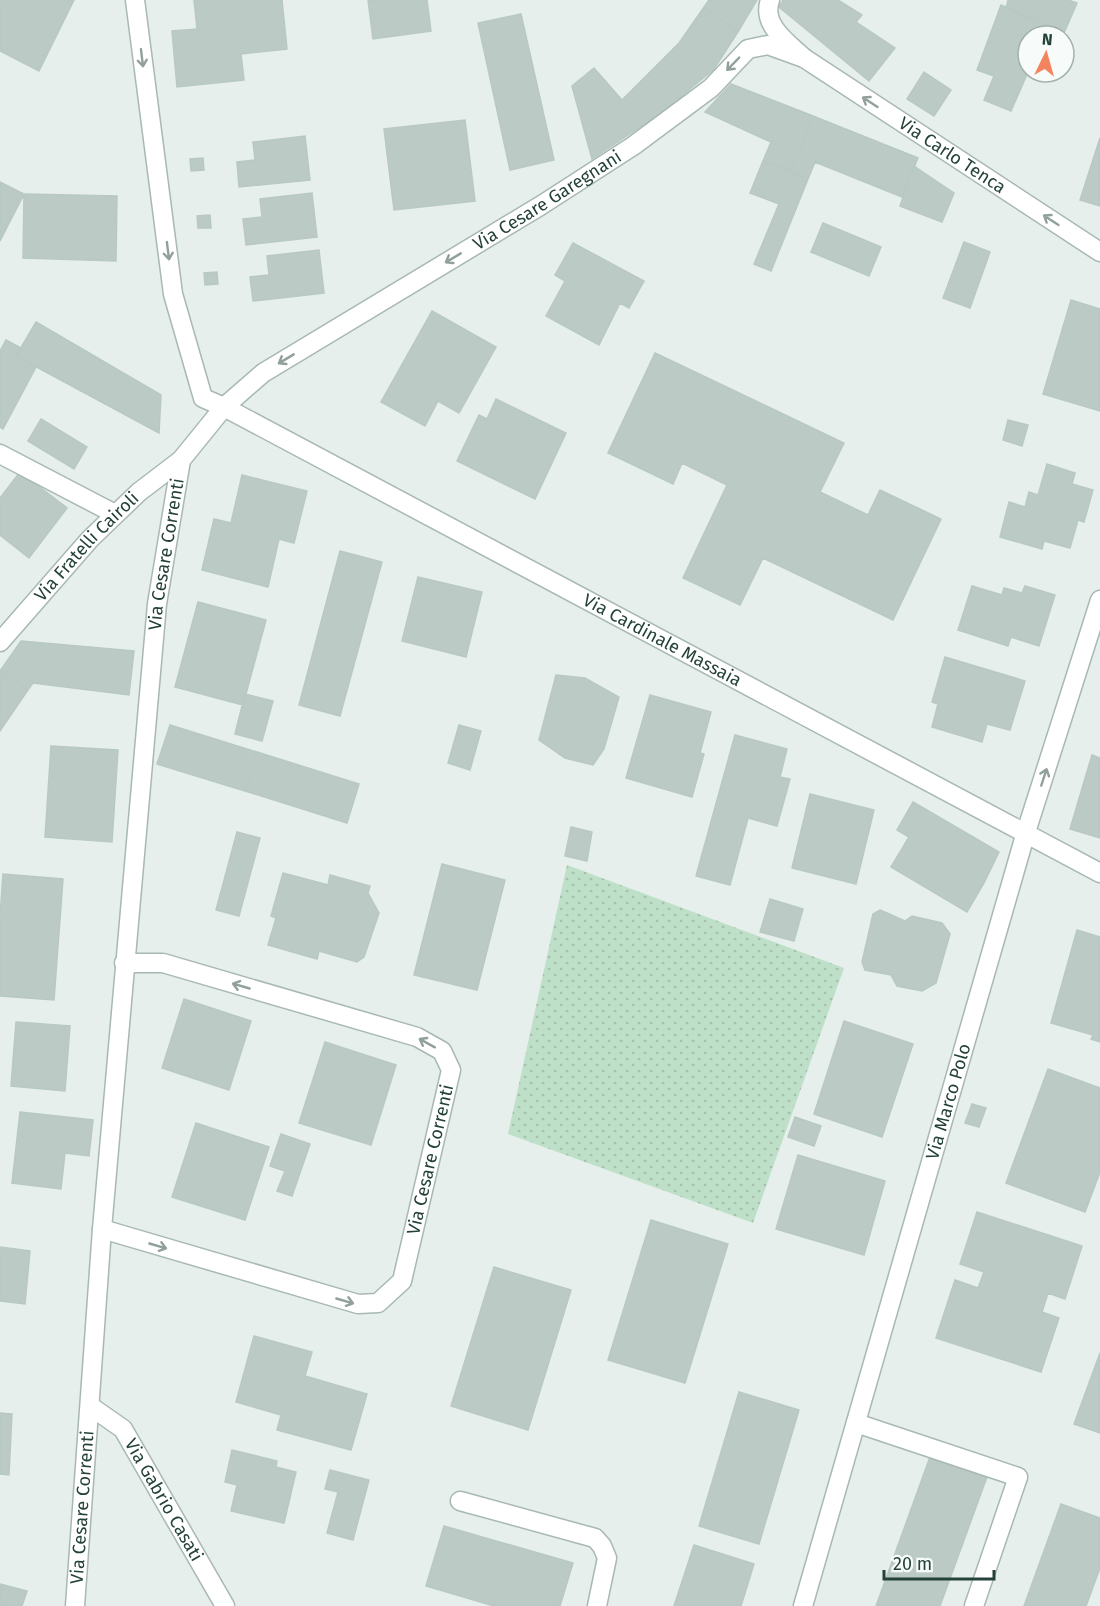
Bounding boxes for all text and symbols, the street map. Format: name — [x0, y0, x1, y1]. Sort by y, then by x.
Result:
north arrow — [1016, 24, 1076, 84]
text: N — [1041, 30, 1053, 49]
one-way arrow — [137, 48, 148, 67]
one-way arrow — [727, 56, 741, 71]
one-way arrow — [862, 95, 879, 107]
street label: Via Carlo Tenca — [894, 112, 1010, 198]
street label: Via Cesare Garegnani — [469, 145, 626, 255]
one-way arrow — [1043, 213, 1060, 225]
one-way arrow — [162, 241, 173, 261]
one-way arrow — [445, 252, 462, 264]
one-way arrow — [278, 353, 295, 365]
street label: Via Cesare Correnti — [144, 476, 189, 631]
street label: Via Fratelli Cairoli — [30, 487, 143, 606]
street label: Via Cardinale Massaia — [579, 589, 745, 691]
one-way arrow — [1039, 768, 1050, 787]
one-way arrow — [232, 980, 251, 991]
one-way arrow — [419, 1036, 436, 1048]
street label: Via Marco Polo — [921, 1041, 975, 1162]
street label: Via Cesare Correnti — [402, 1082, 458, 1237]
one-way arrow — [148, 1241, 167, 1252]
one-way arrow — [335, 1295, 354, 1307]
street label: Via Cesare Correnti — [66, 1430, 99, 1585]
street label: Via Gabrio Casati — [120, 1435, 208, 1565]
scale bar — [884, 1543, 994, 1581]
text: 20 m — [893, 1553, 932, 1575]

